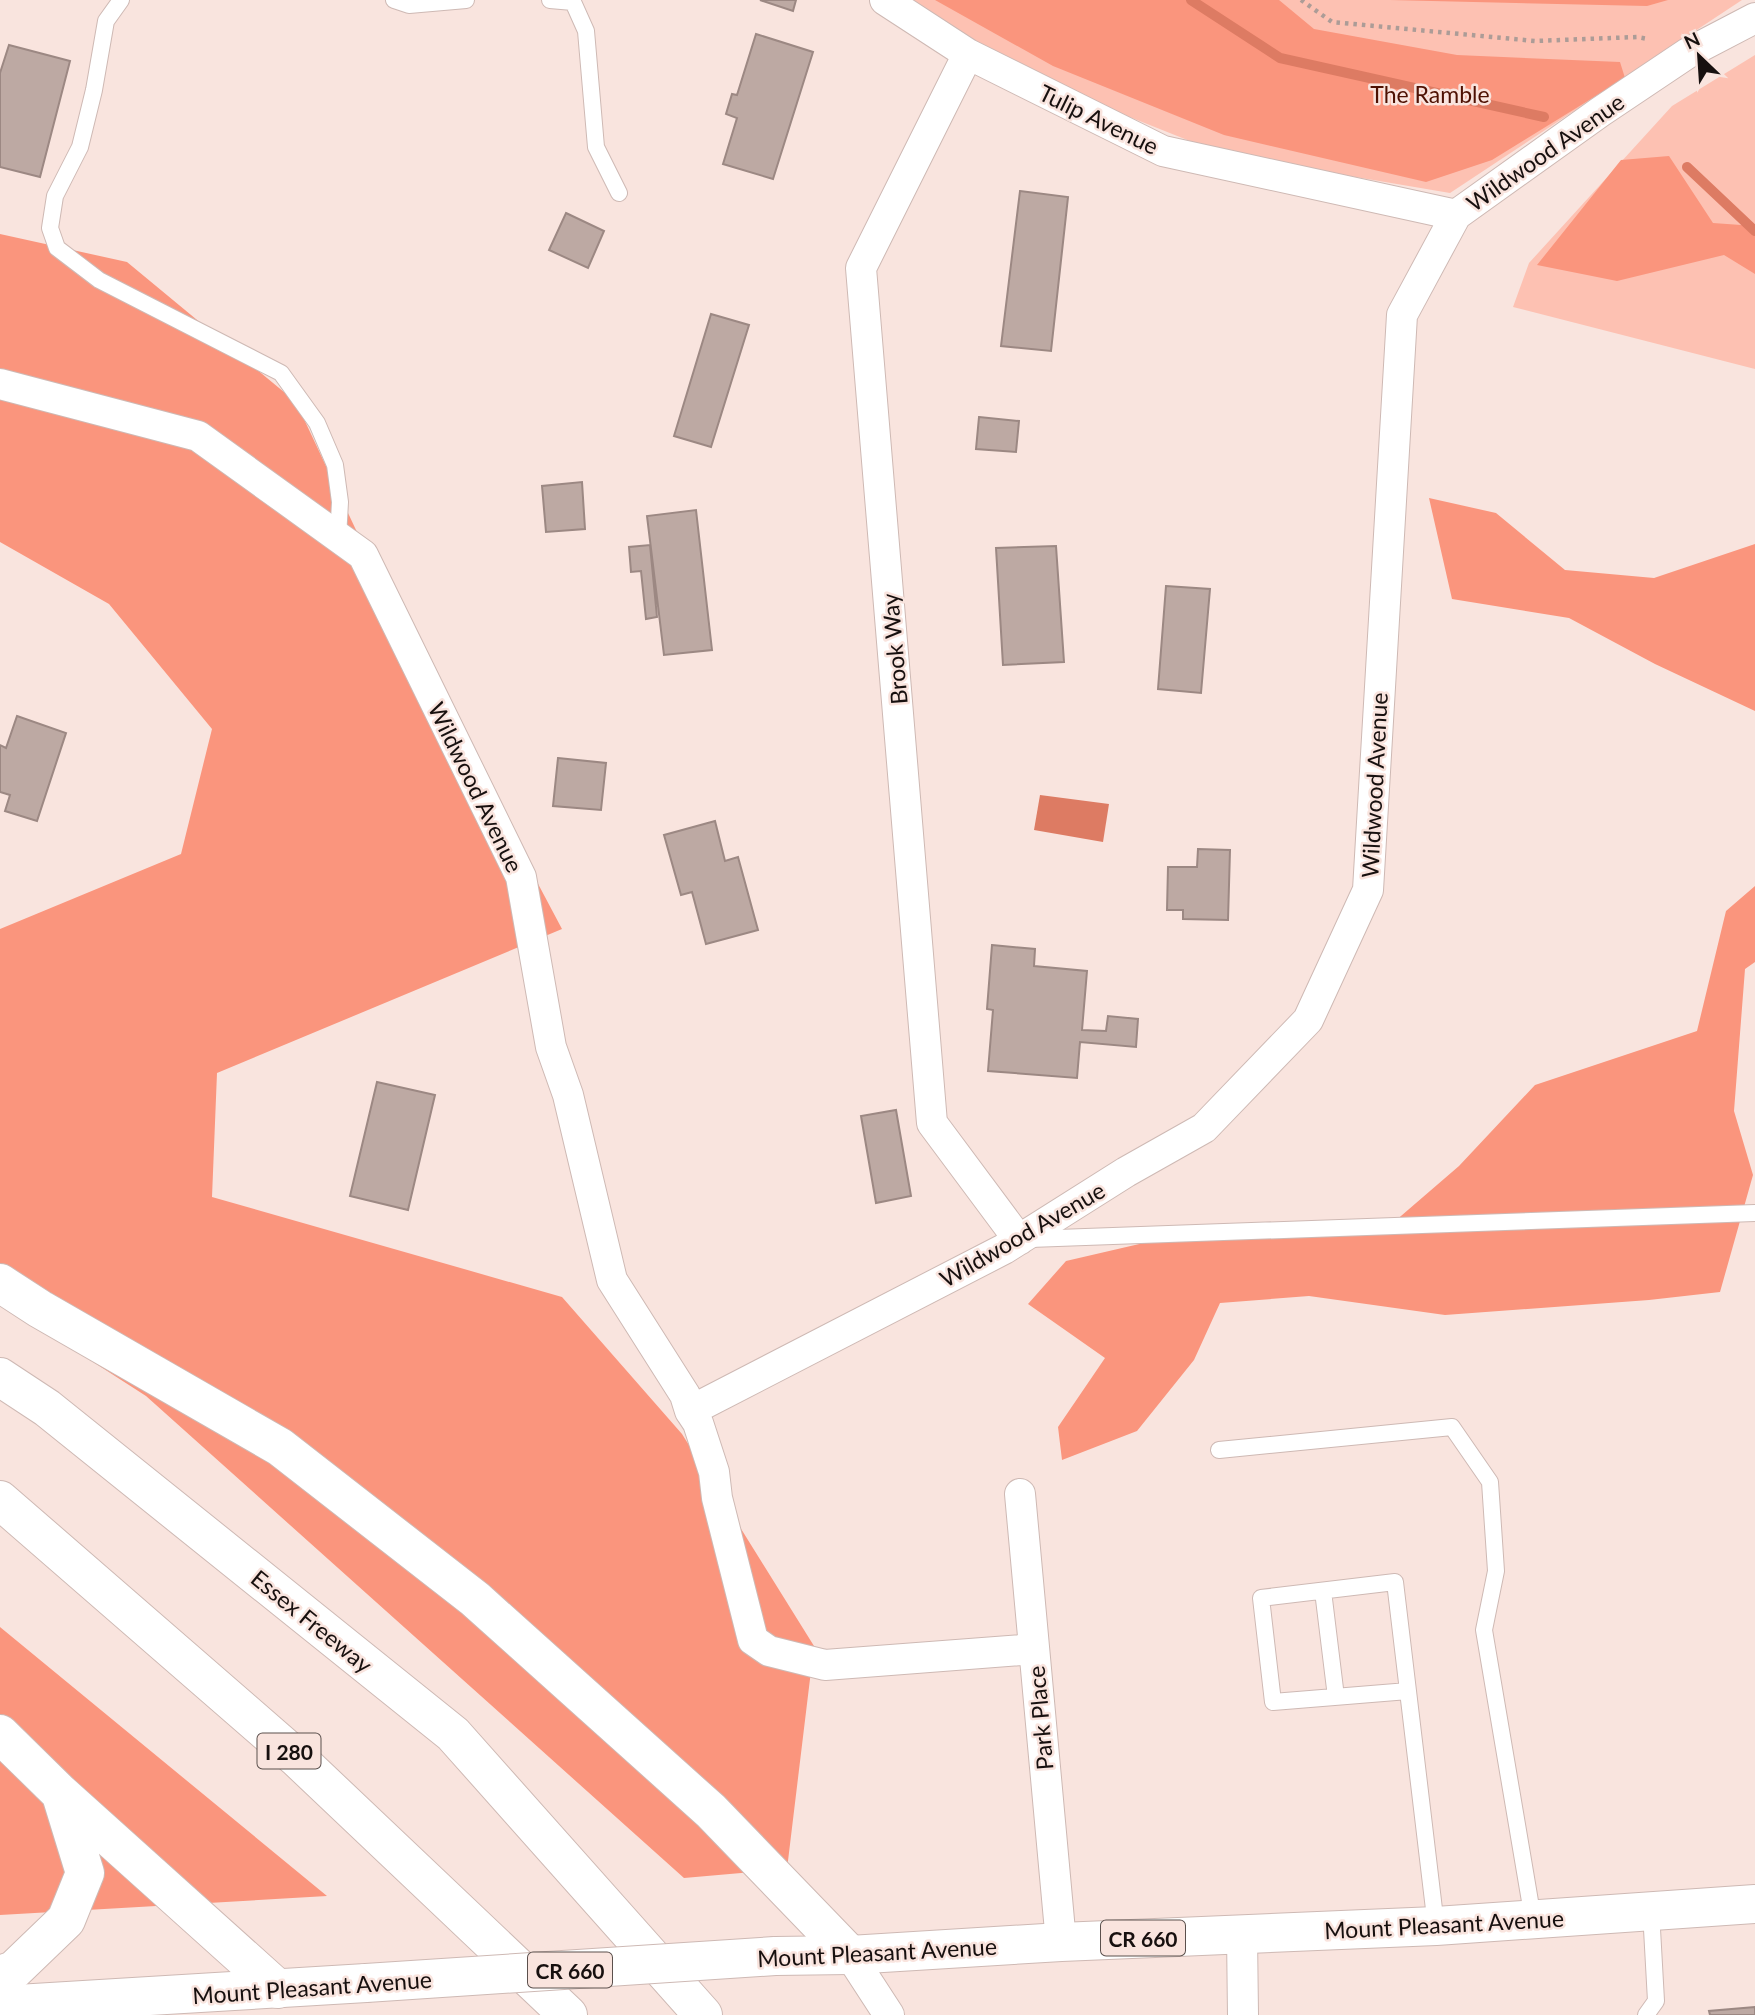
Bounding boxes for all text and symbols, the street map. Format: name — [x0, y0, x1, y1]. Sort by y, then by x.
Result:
north arrow — [1664, 21, 1734, 91]
text: N — [1680, 27, 1703, 54]
street label: Tulip Avenue — [1035, 78, 1163, 160]
park label: The Ramble — [1370, 80, 1490, 108]
street label: Wildwood Avenue — [1461, 87, 1629, 217]
street label: Brook Way — [875, 592, 913, 706]
street label: Wildwood Avenue — [1355, 692, 1393, 878]
street label: Wildwood Avenue — [423, 697, 529, 877]
street label: Wildwood Avenue — [935, 1175, 1109, 1293]
street label: Essex Freeway — [246, 1564, 378, 1678]
street label: Park Place — [1022, 1665, 1058, 1771]
road number: I 280 — [258, 1734, 320, 1768]
street label: Mount Pleasant Avenue — [1323, 1904, 1565, 1944]
road number: CR 660 — [1101, 1920, 1185, 1955]
street label: Mount Pleasant Avenue — [756, 1932, 998, 1972]
road number: CR 660 — [528, 1952, 612, 1988]
street label: Mount Pleasant Avenue — [191, 1965, 433, 2009]

